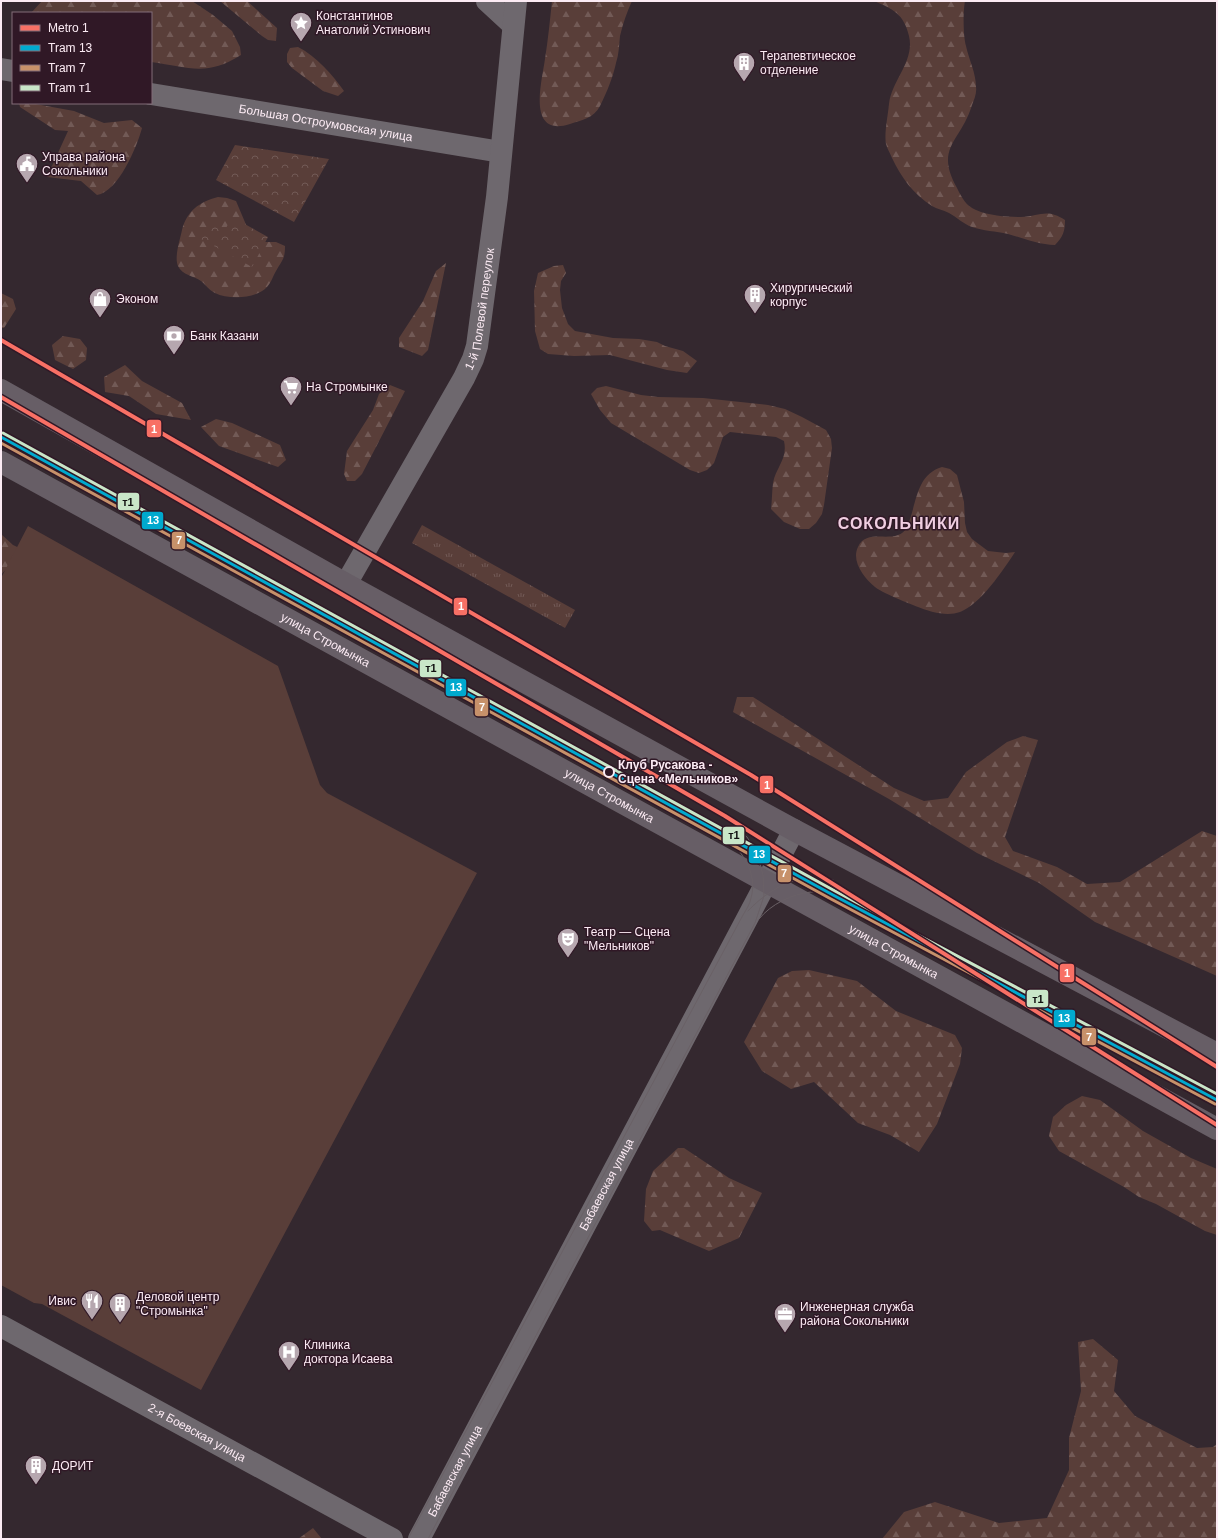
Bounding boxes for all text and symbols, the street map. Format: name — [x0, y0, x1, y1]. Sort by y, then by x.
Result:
place label: Константинов Анатолий Устинович — [316, 9, 430, 37]
place icon: Константинов Анатолий Устинович — [288, 10, 314, 43]
legend — [12, 12, 152, 104]
text: Metro 1 — [48, 21, 89, 35]
text: Tram 13 — [48, 41, 93, 55]
place label: Терапевтическое отделение — [760, 49, 856, 77]
building icon: Терапевтическое отделение — [731, 50, 757, 83]
text: Tram 7 — [48, 61, 86, 75]
text: Tram т1 — [48, 81, 91, 95]
street label: Большая Остроумовская улица — [238, 102, 414, 144]
place label: Управа района Сокольники — [42, 150, 126, 178]
public building icon: Управа района Сокольники — [14, 151, 40, 184]
street label: 1-й Полевой переулок — [462, 246, 497, 372]
place label: Хирургический корпус — [770, 281, 852, 309]
building icon: Хирургический корпус — [742, 282, 768, 315]
shop icon: Эконом — [87, 286, 113, 319]
place label: Эконом — [116, 292, 158, 306]
bank icon: Банк Казани — [161, 323, 187, 356]
place label: Банк Казани — [190, 329, 259, 343]
supermarket icon: На Стромынке — [278, 374, 304, 407]
place label: На Стромынке — [306, 380, 388, 394]
line badge: 1 — [146, 419, 162, 438]
text: 1 — [151, 423, 157, 435]
line badge: т1 — [117, 492, 140, 511]
text: т1 — [122, 496, 134, 508]
line badge: 13 — [141, 511, 164, 530]
text: 13 — [147, 514, 159, 526]
district label: СОКОЛЬНИКИ — [838, 515, 960, 532]
line badge: 7 — [171, 531, 186, 550]
text: 7 — [176, 534, 182, 546]
line badge: 1 — [453, 597, 468, 616]
text: 1 — [458, 600, 464, 612]
street label: улица Стромынка — [278, 610, 373, 670]
line badge: т1 — [419, 659, 442, 678]
text: т1 — [425, 662, 437, 674]
line badge: 13 — [445, 678, 467, 697]
text: 13 — [450, 681, 462, 693]
line badge: 7 — [474, 697, 489, 717]
text: 7 — [479, 701, 485, 713]
place label: Клуб Русакова - Сцена «Мельников» — [618, 758, 738, 786]
street label: улица Стромынка — [562, 766, 657, 826]
marker: Клуб Русакова - Сцена «Мельников» — [603, 766, 615, 778]
line badge: 1 — [759, 775, 774, 794]
text: 1 — [764, 779, 770, 791]
line badge: т1 — [722, 826, 745, 845]
text: т1 — [728, 829, 740, 841]
line badge: 13 — [748, 845, 771, 864]
text: 13 — [753, 848, 765, 860]
line badge: 7 — [777, 864, 792, 883]
text: 7 — [781, 867, 787, 879]
street label: улица Стромынка — [846, 921, 941, 982]
place label: Театр — Сцена "Мельников" — [584, 925, 670, 953]
theatre icon: Театр — Сцена "Мельников" — [555, 926, 581, 959]
line badge: 1 — [1059, 963, 1075, 983]
text: 1 — [1064, 967, 1070, 979]
line badge: т1 — [1026, 989, 1049, 1008]
text: т1 — [1032, 993, 1044, 1005]
line badge: 13 — [1053, 1009, 1076, 1028]
text: 13 — [1058, 1012, 1070, 1024]
line badge: 7 — [1081, 1027, 1097, 1046]
text: 7 — [1086, 1031, 1092, 1043]
street label: Бабаевская улица — [576, 1136, 637, 1233]
restaurant icon: Ивис — [79, 1288, 105, 1321]
place label: Деловой центр "Стромынка" — [136, 1290, 220, 1318]
building icon: Деловой центр "Стромынка" — [107, 1291, 133, 1324]
place label: Ивис — [48, 1294, 76, 1308]
place label: Инженерная служба района Сокольники — [800, 1300, 914, 1328]
office icon: Инженерная служба района Сокольники — [772, 1301, 798, 1334]
place label: Клиника доктора Исаева — [304, 1338, 393, 1366]
hospital icon: Клиника доктора Исаева — [276, 1339, 302, 1372]
street label: 2-я Боевская улица — [146, 1400, 248, 1465]
street label: Бабаевская улица — [425, 1422, 485, 1519]
building icon: ДОРИТ — [23, 1453, 49, 1486]
place label: ДОРИТ — [52, 1459, 94, 1473]

